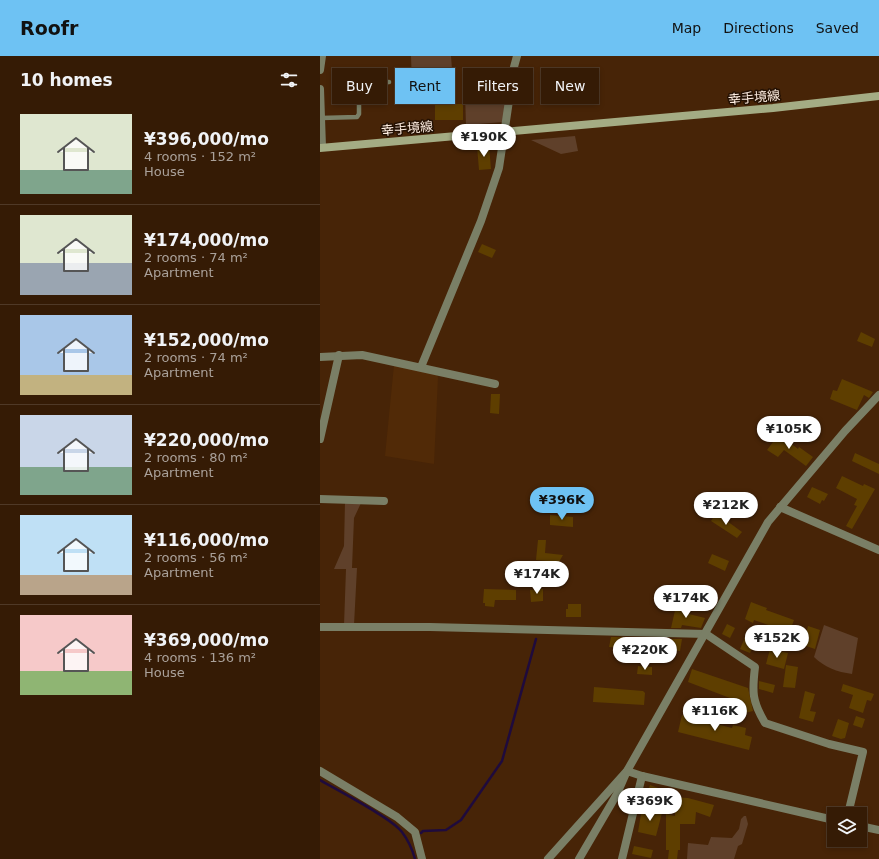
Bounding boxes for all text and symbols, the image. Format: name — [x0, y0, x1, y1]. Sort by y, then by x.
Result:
text: Roofr — [20, 17, 78, 39]
text: Map — [672, 20, 701, 36]
text: Directions — [723, 20, 794, 36]
text: Saved — [816, 20, 859, 36]
chip: Buy — [332, 68, 387, 104]
chip: Rent — [395, 68, 455, 104]
chip: Filters — [463, 68, 533, 104]
chip: New — [541, 68, 599, 104]
icon: filters — [278, 69, 300, 91]
text: 10 homes — [20, 70, 113, 90]
street label: 幸手境線 — [727, 88, 781, 107]
street label: 幸手境線 — [380, 119, 434, 138]
pin: ¥190K — [456, 124, 512, 158]
text: ¥396,000/mo — [144, 129, 269, 149]
text: ¥190K — [461, 129, 507, 144]
icon: home — [52, 130, 100, 178]
text: 4 rooms · 152 m² — [144, 149, 256, 164]
text: House — [144, 164, 185, 179]
text: ¥174,000/mo — [144, 230, 269, 250]
icon: home — [52, 231, 100, 279]
text: 2 rooms · 74 m² — [144, 250, 248, 265]
text: Apartment — [144, 265, 214, 280]
text: ¥152,000/mo — [144, 330, 269, 350]
icon: home — [52, 331, 100, 379]
text: 2 rooms · 74 m² — [144, 350, 248, 365]
text: Apartment — [144, 365, 214, 380]
pin: ¥105K — [761, 416, 817, 450]
text: ¥105K — [766, 421, 812, 436]
text: ¥220,000/mo — [144, 430, 269, 450]
icon: home — [52, 431, 100, 479]
text: 2 rooms · 80 m² — [144, 450, 248, 465]
text: Apartment — [144, 465, 214, 480]
pin: ¥396K — [534, 487, 590, 521]
text: ¥396K — [539, 492, 585, 507]
pin: ¥212K — [698, 492, 754, 526]
text: ¥212K — [703, 497, 749, 512]
text: ¥116,000/mo — [144, 530, 269, 550]
icon: home — [52, 531, 100, 579]
text: 2 rooms · 56 m² — [144, 550, 248, 565]
pin: ¥174K — [509, 561, 565, 595]
text: Apartment — [144, 565, 214, 580]
text: ¥174K — [514, 566, 560, 581]
pin: ¥174K — [658, 585, 714, 619]
text: ¥174K — [663, 590, 709, 605]
pin: ¥152K — [749, 625, 805, 659]
text: ¥369,000/mo — [144, 630, 269, 650]
text: ¥152K — [754, 630, 800, 645]
icon: home — [52, 631, 100, 679]
pin: ¥220K — [617, 637, 673, 671]
text: ¥220K — [622, 642, 668, 657]
text: 4 rooms · 136 m² — [144, 650, 256, 665]
text: House — [144, 665, 185, 680]
pin: ¥116K — [687, 698, 743, 732]
text: ¥116K — [692, 703, 738, 718]
pin: ¥369K — [622, 788, 678, 822]
text: ¥369K — [627, 793, 673, 808]
map controls — [827, 807, 867, 847]
button: layers — [827, 807, 867, 847]

